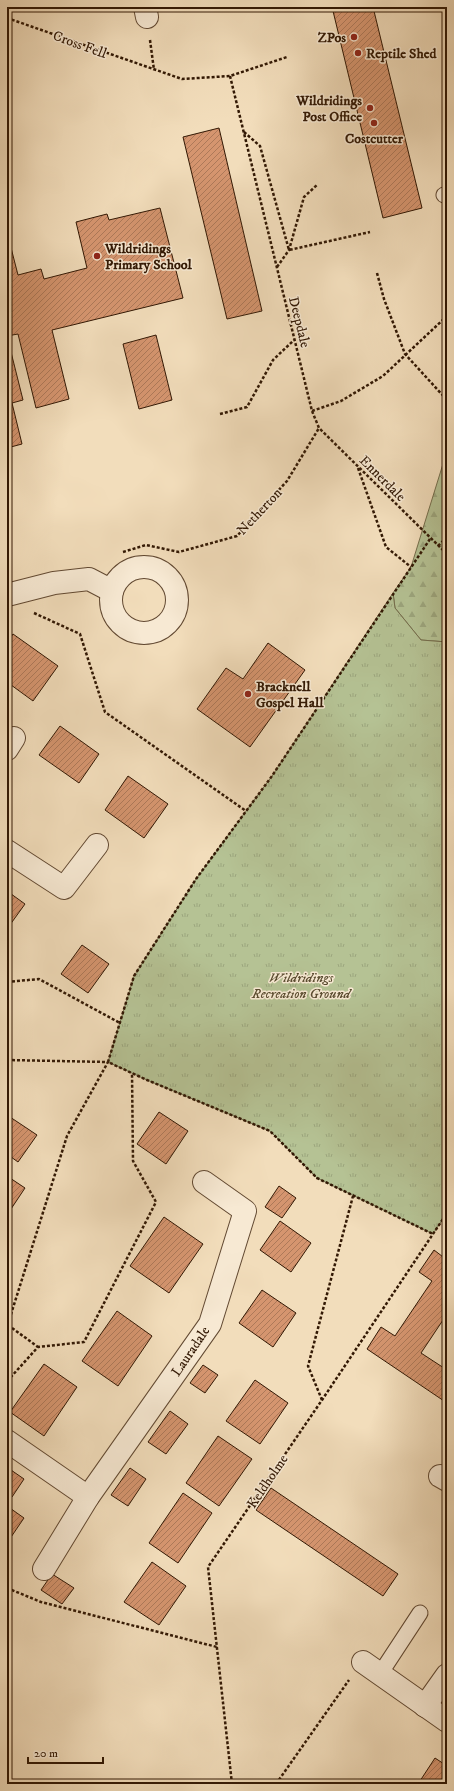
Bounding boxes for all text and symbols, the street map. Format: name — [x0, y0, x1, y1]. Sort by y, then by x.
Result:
street label: Cross Fell — [50, 27, 110, 63]
place label: ZPos — [318, 29, 346, 47]
marker: ZPos — [349, 32, 359, 42]
place label: Reptile Shed — [366, 45, 438, 63]
marker: Reptile Shed — [353, 48, 363, 58]
place label: Wildridings Post Office — [295, 92, 362, 126]
marker: Wildridings Post Office — [365, 103, 375, 113]
marker: Costcutter — [369, 118, 379, 128]
place label: Costcutter — [345, 130, 404, 148]
place label: Wildridings Primary School — [104, 240, 192, 274]
marker: Wildridings Primary School — [92, 251, 102, 261]
street label: Deepdale — [284, 295, 314, 350]
street label: Ennerdale — [355, 452, 409, 506]
street label: Netherton — [233, 484, 287, 539]
place label: Bracknell Gospel Hall — [256, 678, 324, 712]
marker: Bracknell Gospel Hall — [243, 689, 253, 699]
park label: Wildridings Recreation Ground — [251, 969, 352, 1003]
street label: Lauradale — [167, 1323, 214, 1380]
street label: Keldholme — [243, 1451, 293, 1512]
scale bar — [28, 1739, 103, 1765]
text: 20 m — [34, 1746, 58, 1761]

